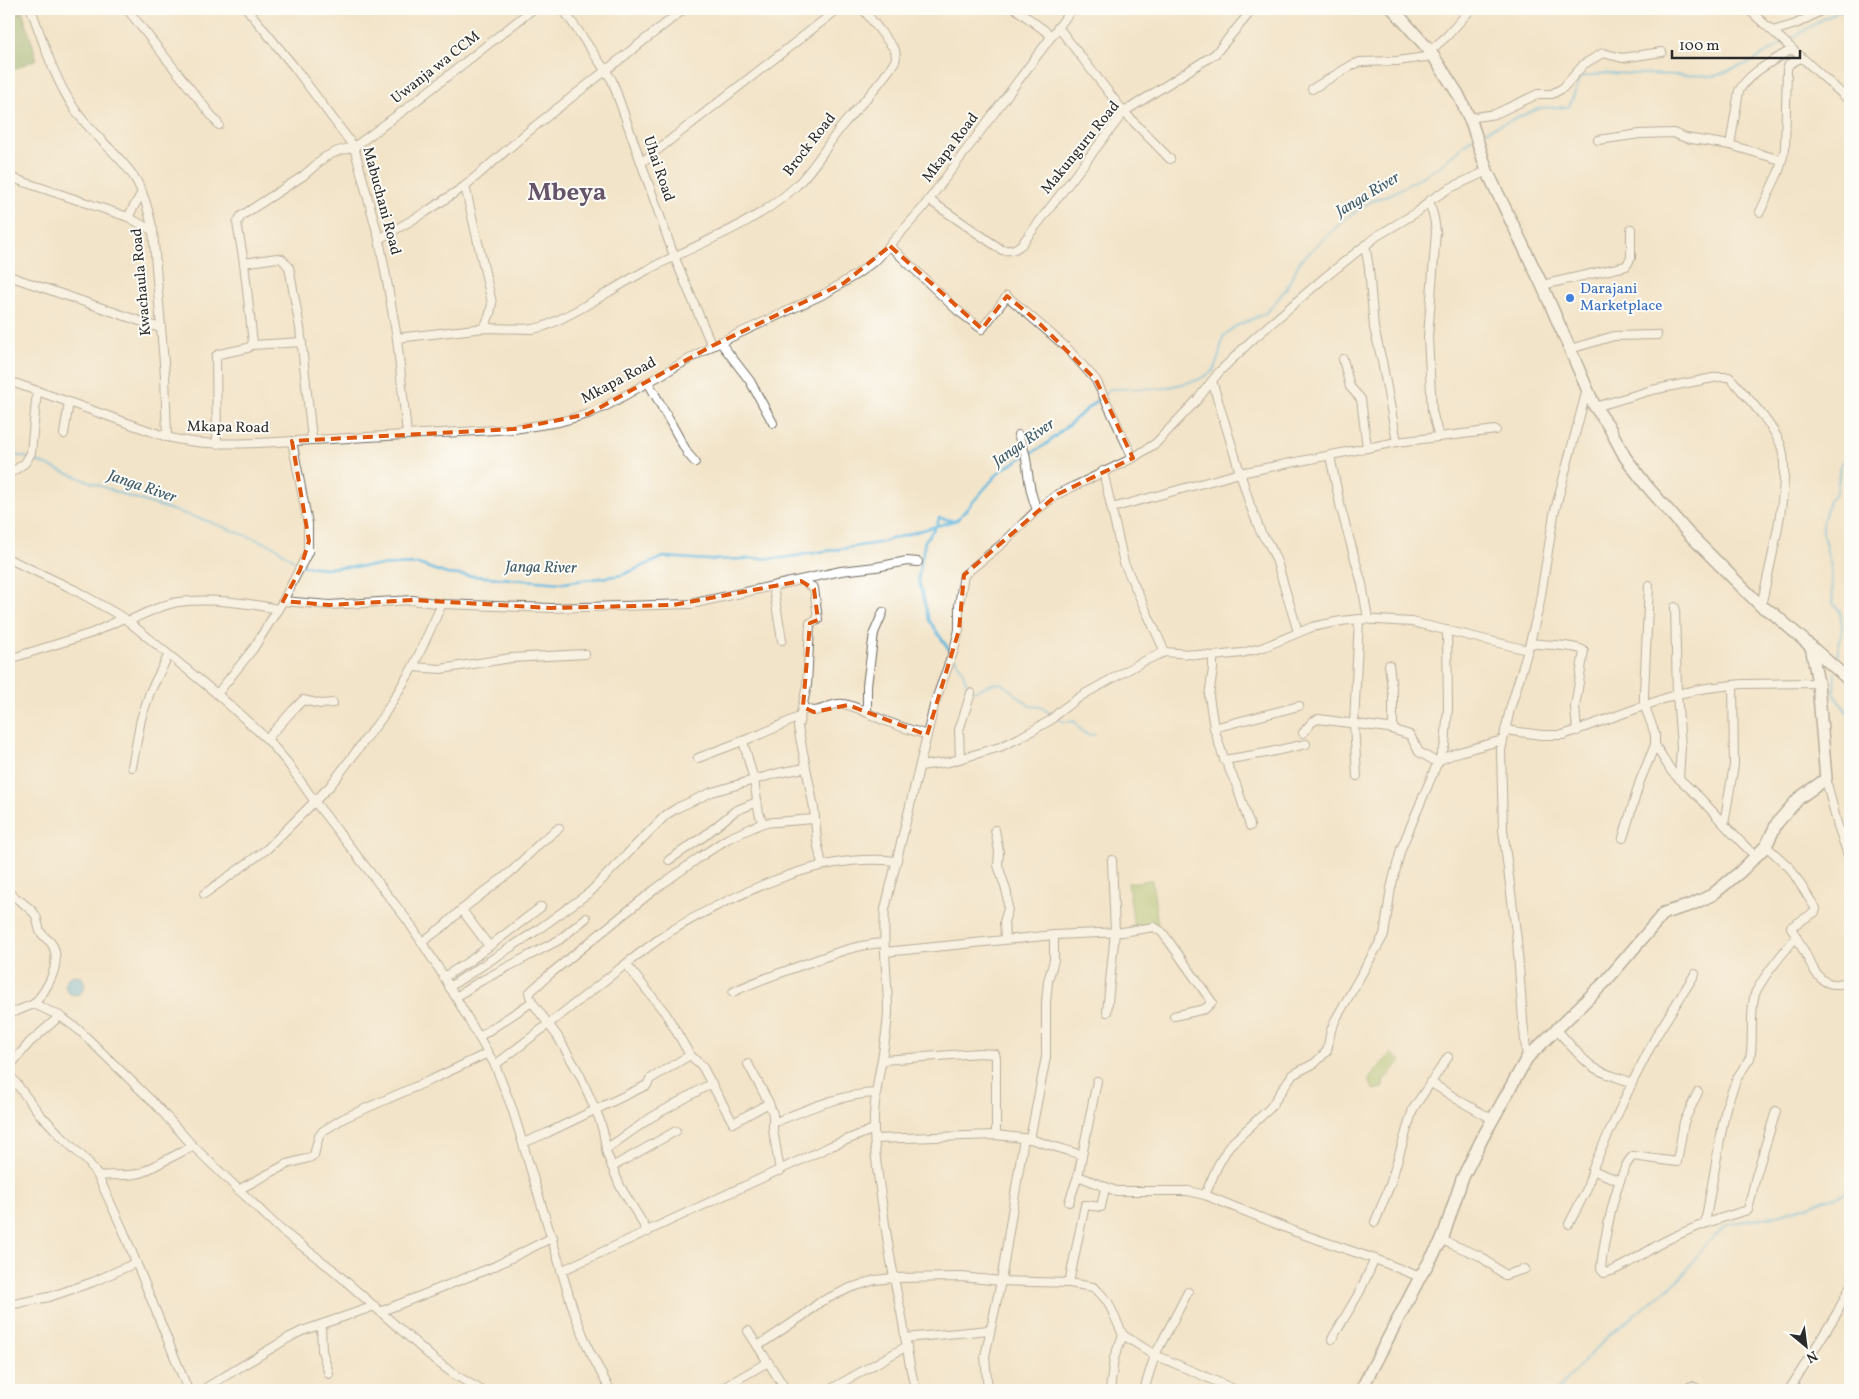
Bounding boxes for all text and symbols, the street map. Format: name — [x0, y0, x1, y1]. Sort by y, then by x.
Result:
street label: Uwanja wa CCM — [387, 27, 485, 109]
scale bar — [1672, 28, 1799, 60]
text: 100 m — [1679, 36, 1719, 57]
street label: Makunguru Road — [1037, 97, 1125, 199]
street label: Brock Road — [779, 109, 841, 181]
street label: Mkapa Road — [918, 109, 984, 187]
street label: Uhai Road — [637, 133, 679, 205]
street label: Mabuchani Road — [356, 145, 406, 257]
water label: Janga River — [1330, 167, 1405, 224]
district label: Mbeya — [527, 176, 607, 211]
street label: Kwachaula Road — [127, 227, 157, 337]
place label: Darajani Marketplace — [1580, 279, 1662, 317]
marker: Darajani Marketplace — [1564, 292, 1576, 304]
street label: Mkapa Road — [578, 352, 660, 410]
water label: Janga River — [987, 413, 1060, 474]
street label: Mkapa Road — [187, 417, 269, 439]
water label: Janga River — [103, 464, 180, 509]
water label: Janga River — [503, 556, 578, 580]
north arrow — [1782, 1322, 1832, 1372]
text: N — [1803, 1345, 1821, 1367]

